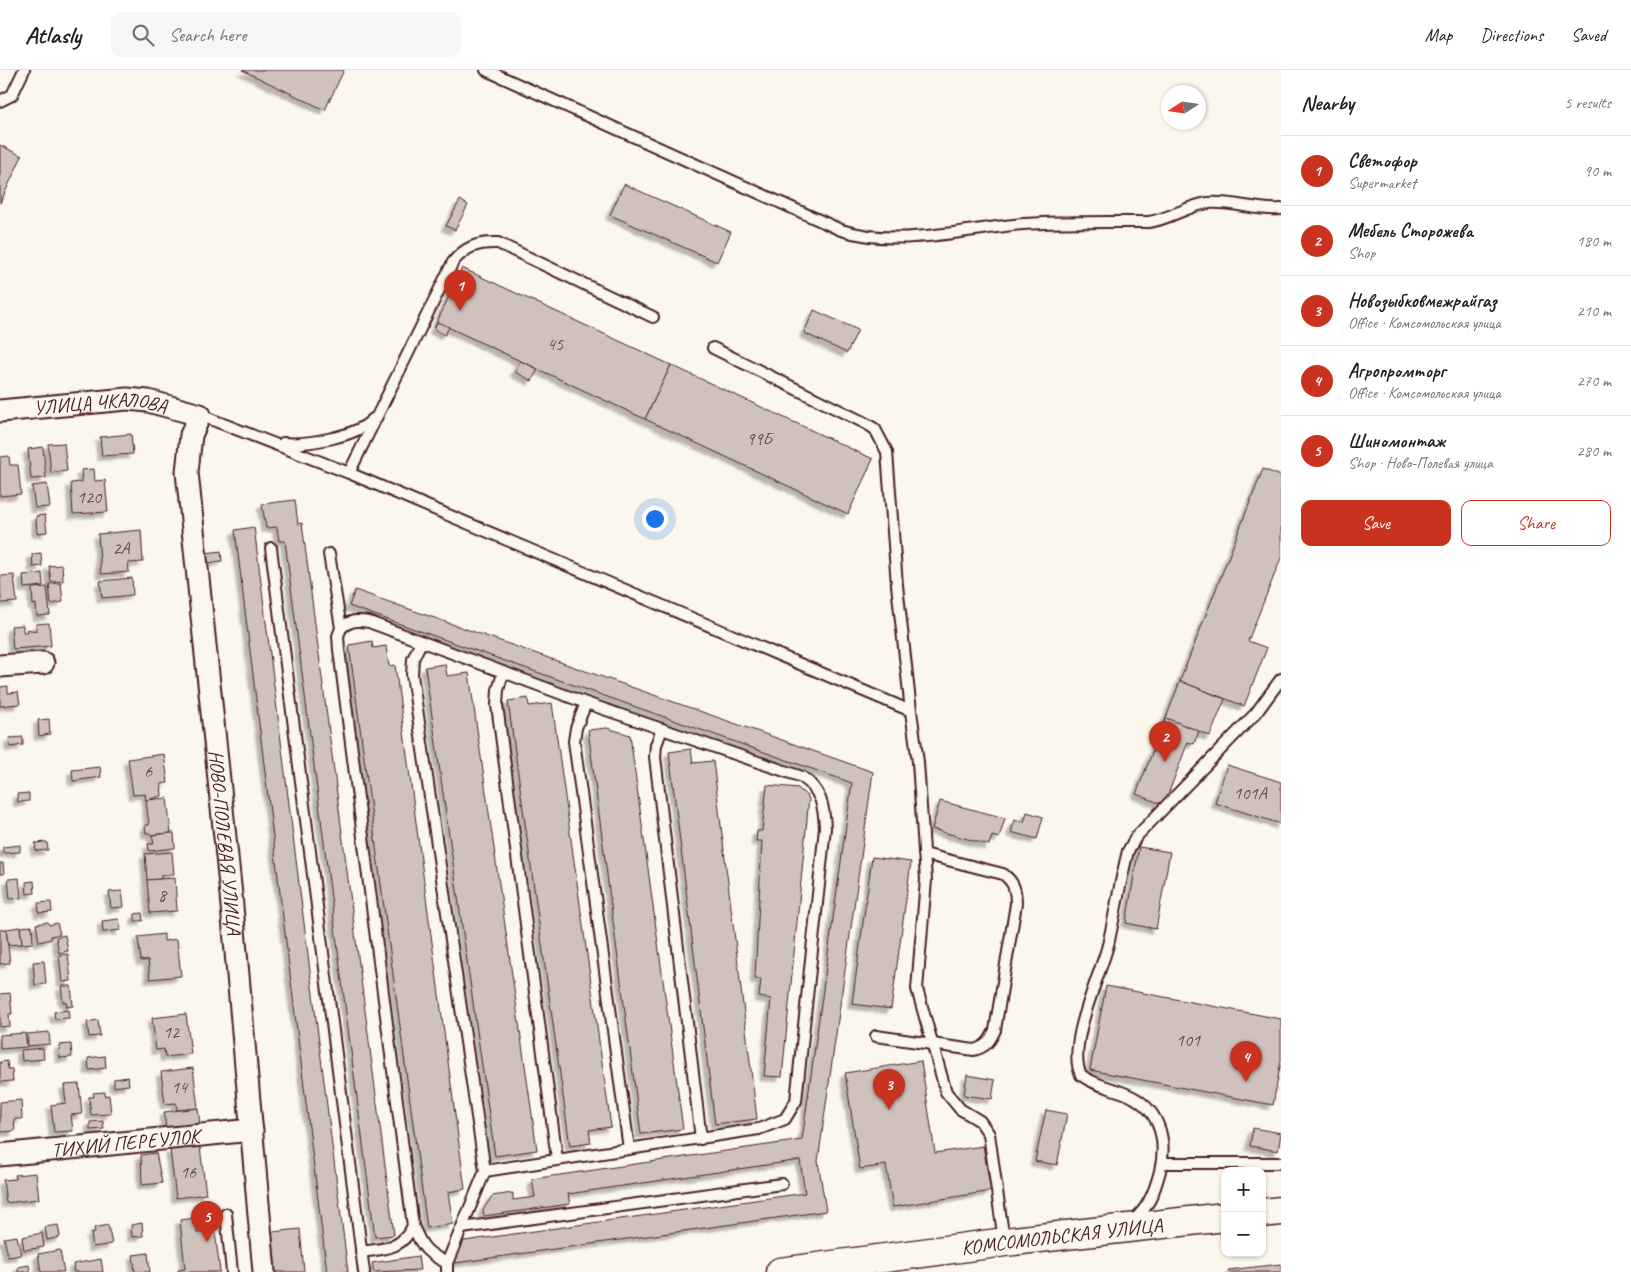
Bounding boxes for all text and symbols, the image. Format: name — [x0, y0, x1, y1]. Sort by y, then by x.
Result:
search box — [111, 12, 461, 57]
text: Atlasly — [25, 20, 81, 50]
icon: search — [129, 21, 157, 49]
text: Search here — [169, 23, 246, 47]
text: Map — [1425, 24, 1452, 46]
text: Directions — [1480, 24, 1543, 46]
text: Saved — [1571, 24, 1606, 46]
north arrow — [1161, 85, 1206, 130]
text: Nearby — [1301, 90, 1354, 116]
text: 5 results — [1564, 93, 1611, 113]
text: Светофор — [1348, 149, 1416, 173]
text: 1 — [1313, 161, 1321, 181]
text: 90 m — [1584, 161, 1611, 181]
text: Supermarket — [1348, 173, 1416, 193]
text: Мебель Сторожева — [1348, 219, 1473, 243]
text: 2 — [1313, 231, 1321, 251]
text: 180 m — [1577, 231, 1611, 251]
text: Shop — [1348, 243, 1375, 263]
pin: 1 — [444, 270, 476, 311]
text: Новозыбковмежрайгаз — [1348, 289, 1497, 313]
text: 3 — [1313, 301, 1321, 321]
text: 210 m — [1577, 301, 1611, 321]
text: Office · Комсомольская улица — [1348, 313, 1501, 333]
house number: 45 — [547, 333, 564, 355]
text: Агропромторг — [1348, 359, 1445, 383]
text: 4 — [1313, 371, 1321, 391]
text: 270 m — [1577, 371, 1611, 391]
text: Office · Комсомольская улица — [1348, 383, 1501, 403]
street label: УЛИЦА ЧКАЛОВА — [32, 387, 171, 421]
house number: 99Б — [746, 428, 775, 450]
text: Шиномонтаж — [1348, 429, 1445, 453]
text: 5 — [1314, 441, 1320, 461]
text: 280 m — [1577, 441, 1611, 461]
text: Shop · Ново-Полевая улица — [1348, 453, 1493, 473]
house number: 120 — [77, 486, 103, 508]
button: Save — [1301, 500, 1451, 546]
button: Share — [1461, 500, 1611, 546]
your location — [642, 506, 668, 532]
house number: 2А — [112, 537, 131, 559]
pin: 2 — [1149, 721, 1181, 762]
street label: НОВО-ПОЛЕВАЯ УЛИЦА — [203, 749, 247, 937]
house number: 6 — [144, 760, 153, 782]
house number: 101А — [1233, 782, 1268, 804]
house number: 8 — [158, 884, 168, 906]
house number: 12 — [163, 1021, 181, 1043]
house number: 101 — [1176, 1029, 1201, 1051]
pin: 4 — [1230, 1041, 1262, 1082]
pin: 3 — [873, 1069, 905, 1110]
house number: 14 — [171, 1076, 189, 1098]
street label: ТИХИЙ ПЕРЕУЛОК — [50, 1123, 205, 1163]
house number: 16 — [180, 1161, 197, 1183]
map controls — [1221, 1167, 1266, 1257]
button: + — [1221, 1167, 1266, 1212]
pin: 5 — [191, 1201, 223, 1242]
street label: КОМСОМОЛЬСКАЯ УЛИЦА — [960, 1212, 1165, 1261]
button: − — [1221, 1212, 1266, 1257]

